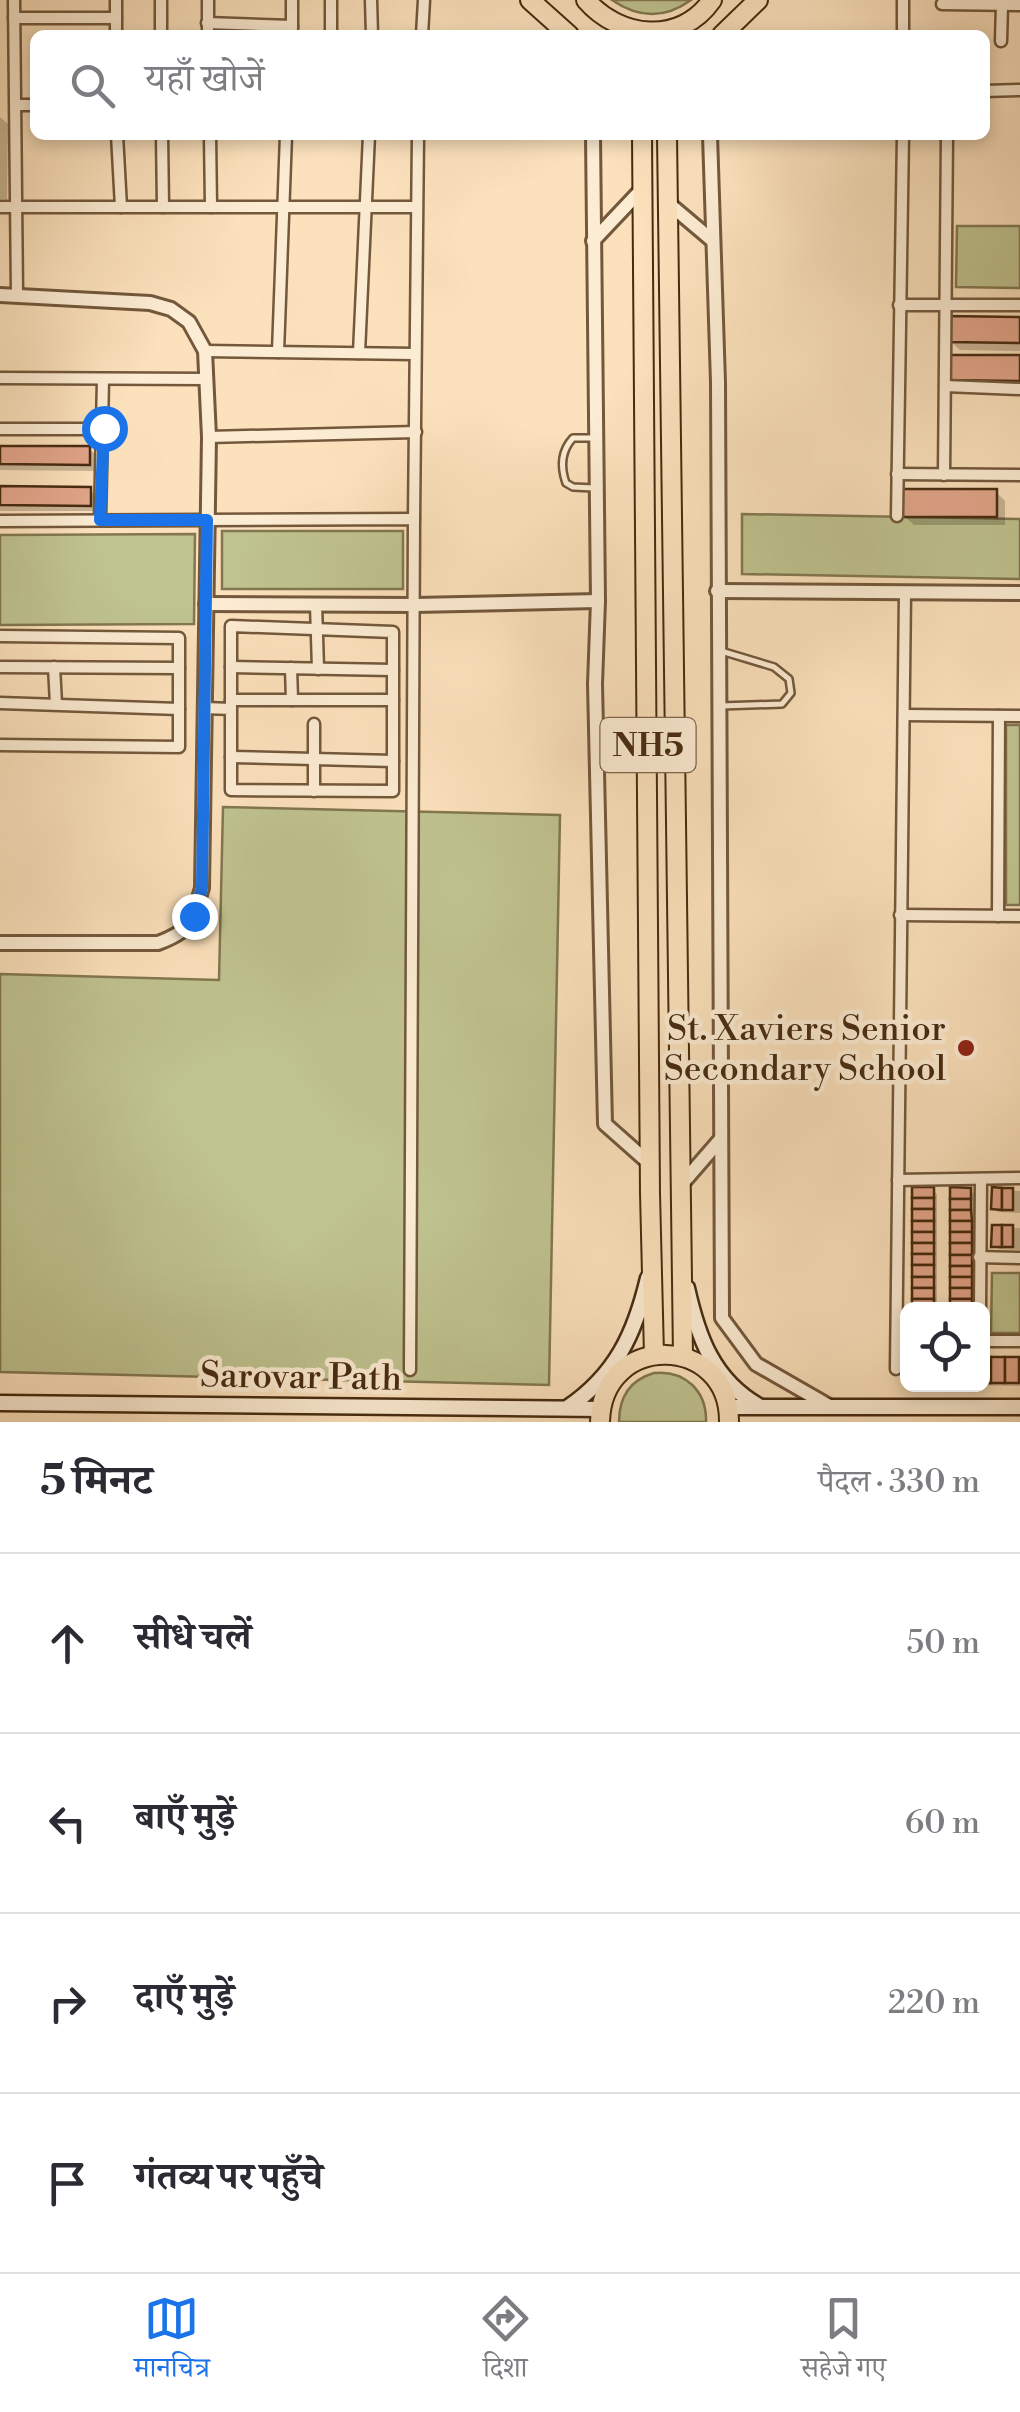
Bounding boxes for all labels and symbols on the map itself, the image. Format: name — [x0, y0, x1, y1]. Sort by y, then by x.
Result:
route start — [82, 406, 128, 452]
road number: NH5 — [600, 718, 696, 772]
route end — [172, 894, 218, 940]
place label: St. Xaviers Senior Secondary School — [664, 1008, 946, 1091]
marker: St. Xaviers Senior Secondary School — [955, 1037, 977, 1059]
street label: Sarovar Path — [199, 1354, 403, 1401]

